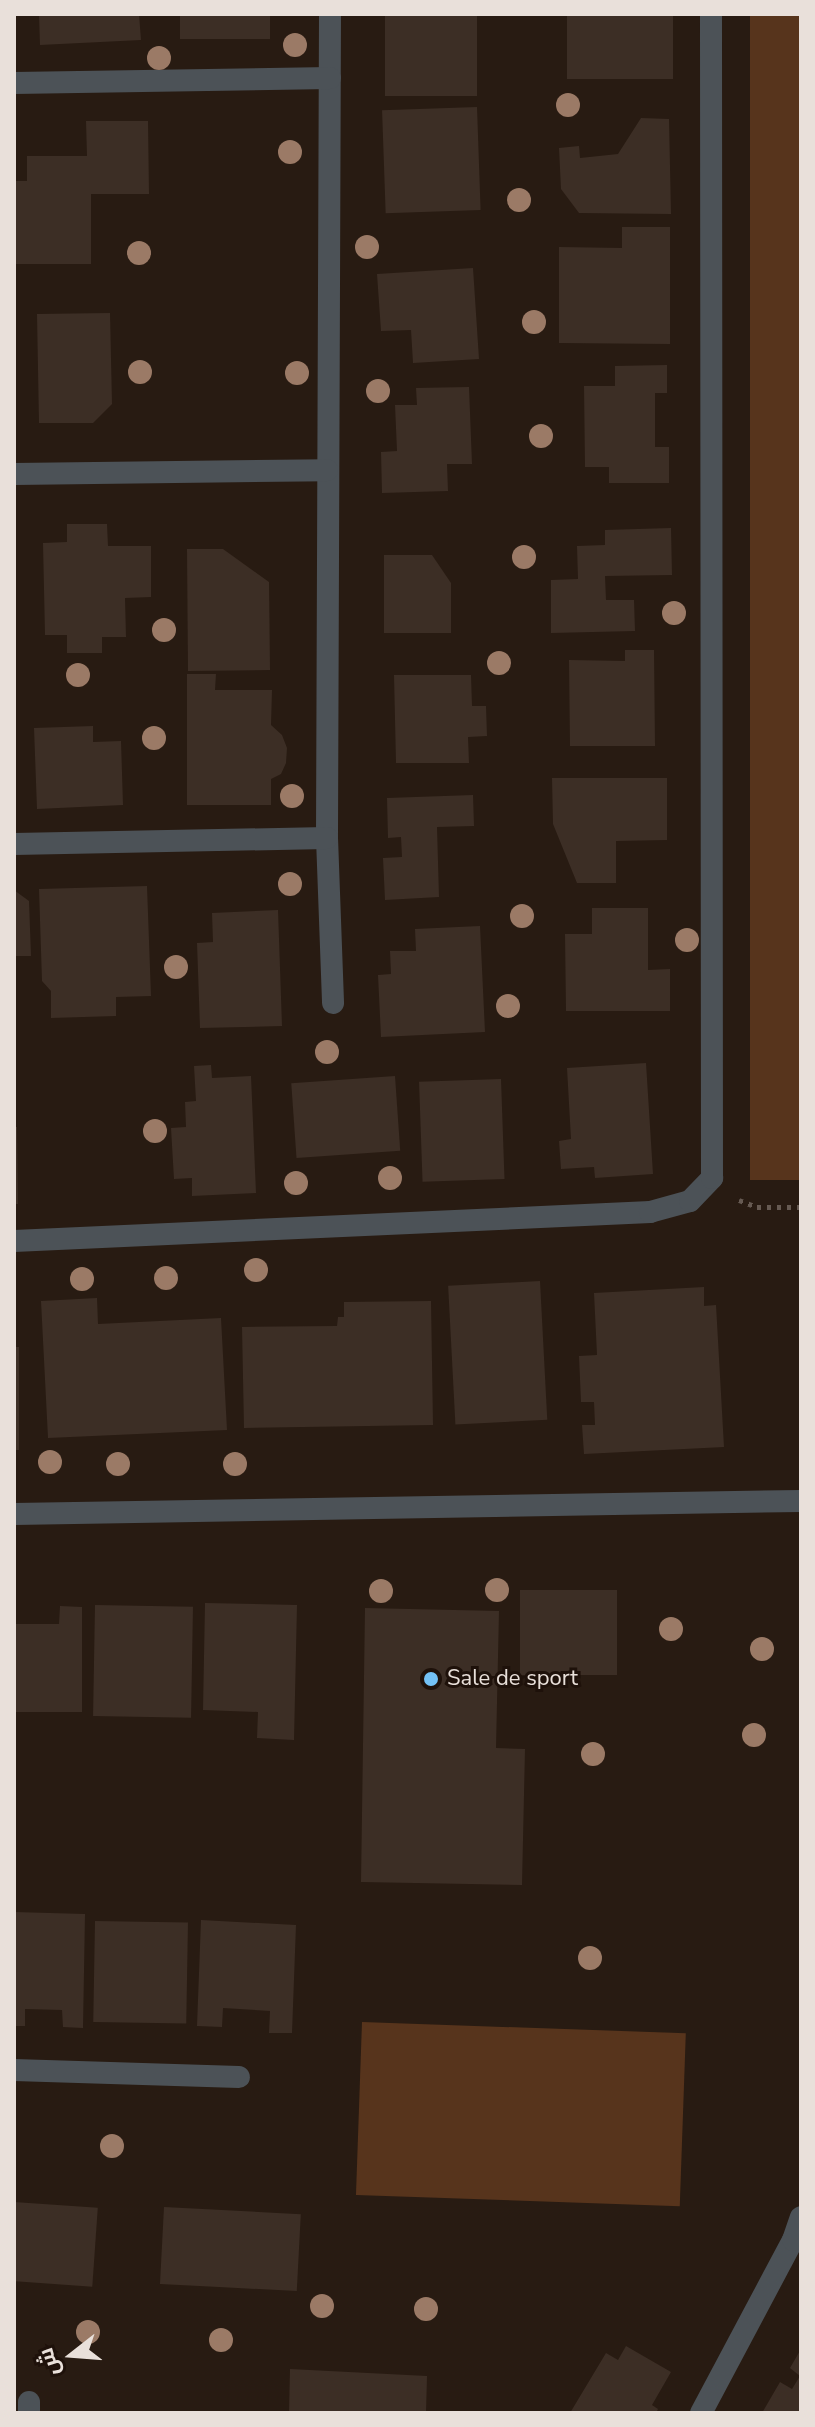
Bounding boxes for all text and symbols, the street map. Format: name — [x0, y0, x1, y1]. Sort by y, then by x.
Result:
place label: Sale de sport — [447, 1666, 578, 1692]
marker: Sale de sport — [422, 1670, 440, 1688]
north arrow — [32, 2315, 112, 2395]
text: ش — [31, 2344, 68, 2380]

